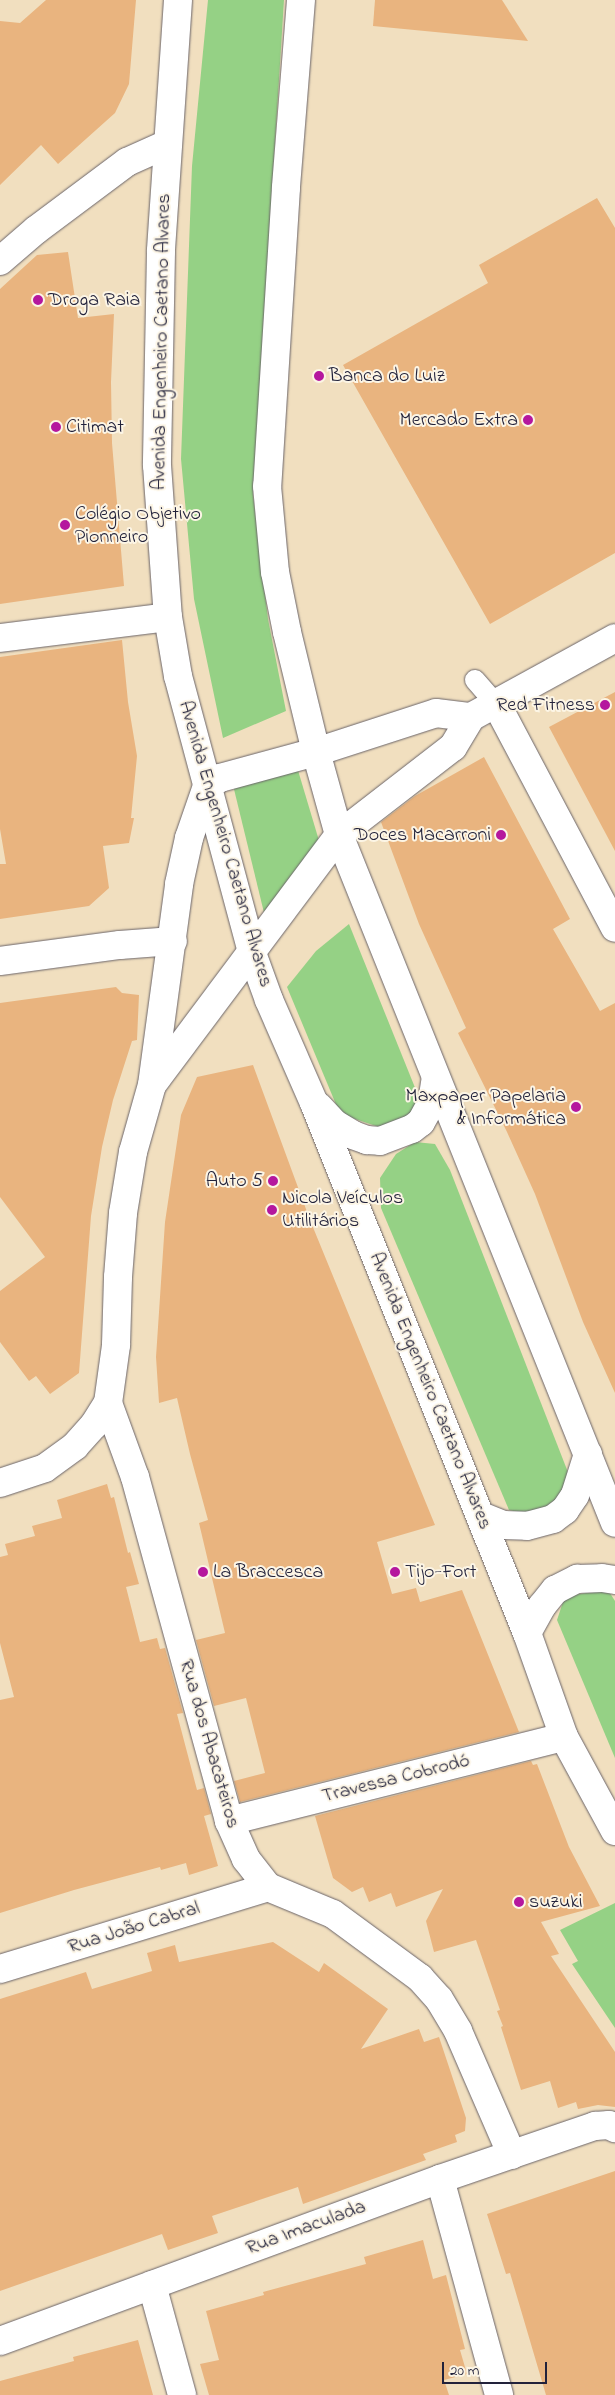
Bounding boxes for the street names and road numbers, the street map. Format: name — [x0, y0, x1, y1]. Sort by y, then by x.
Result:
street label: Avenida Engenheiro Caetano Alvares — [147, 194, 177, 490]
street label: Avenida Engenheiro Caetano Alvares — [173, 698, 277, 990]
street label: Avenida Engenheiro Caetano Alvares — [363, 1249, 497, 1533]
street label: Rua dos Abacateiros — [173, 1657, 245, 1831]
street label: Travessa Cobrodó — [320, 1749, 472, 1809]
street label: Rua João Cabral — [65, 1897, 203, 1959]
street label: Rua Imaculada — [243, 2195, 369, 2261]

